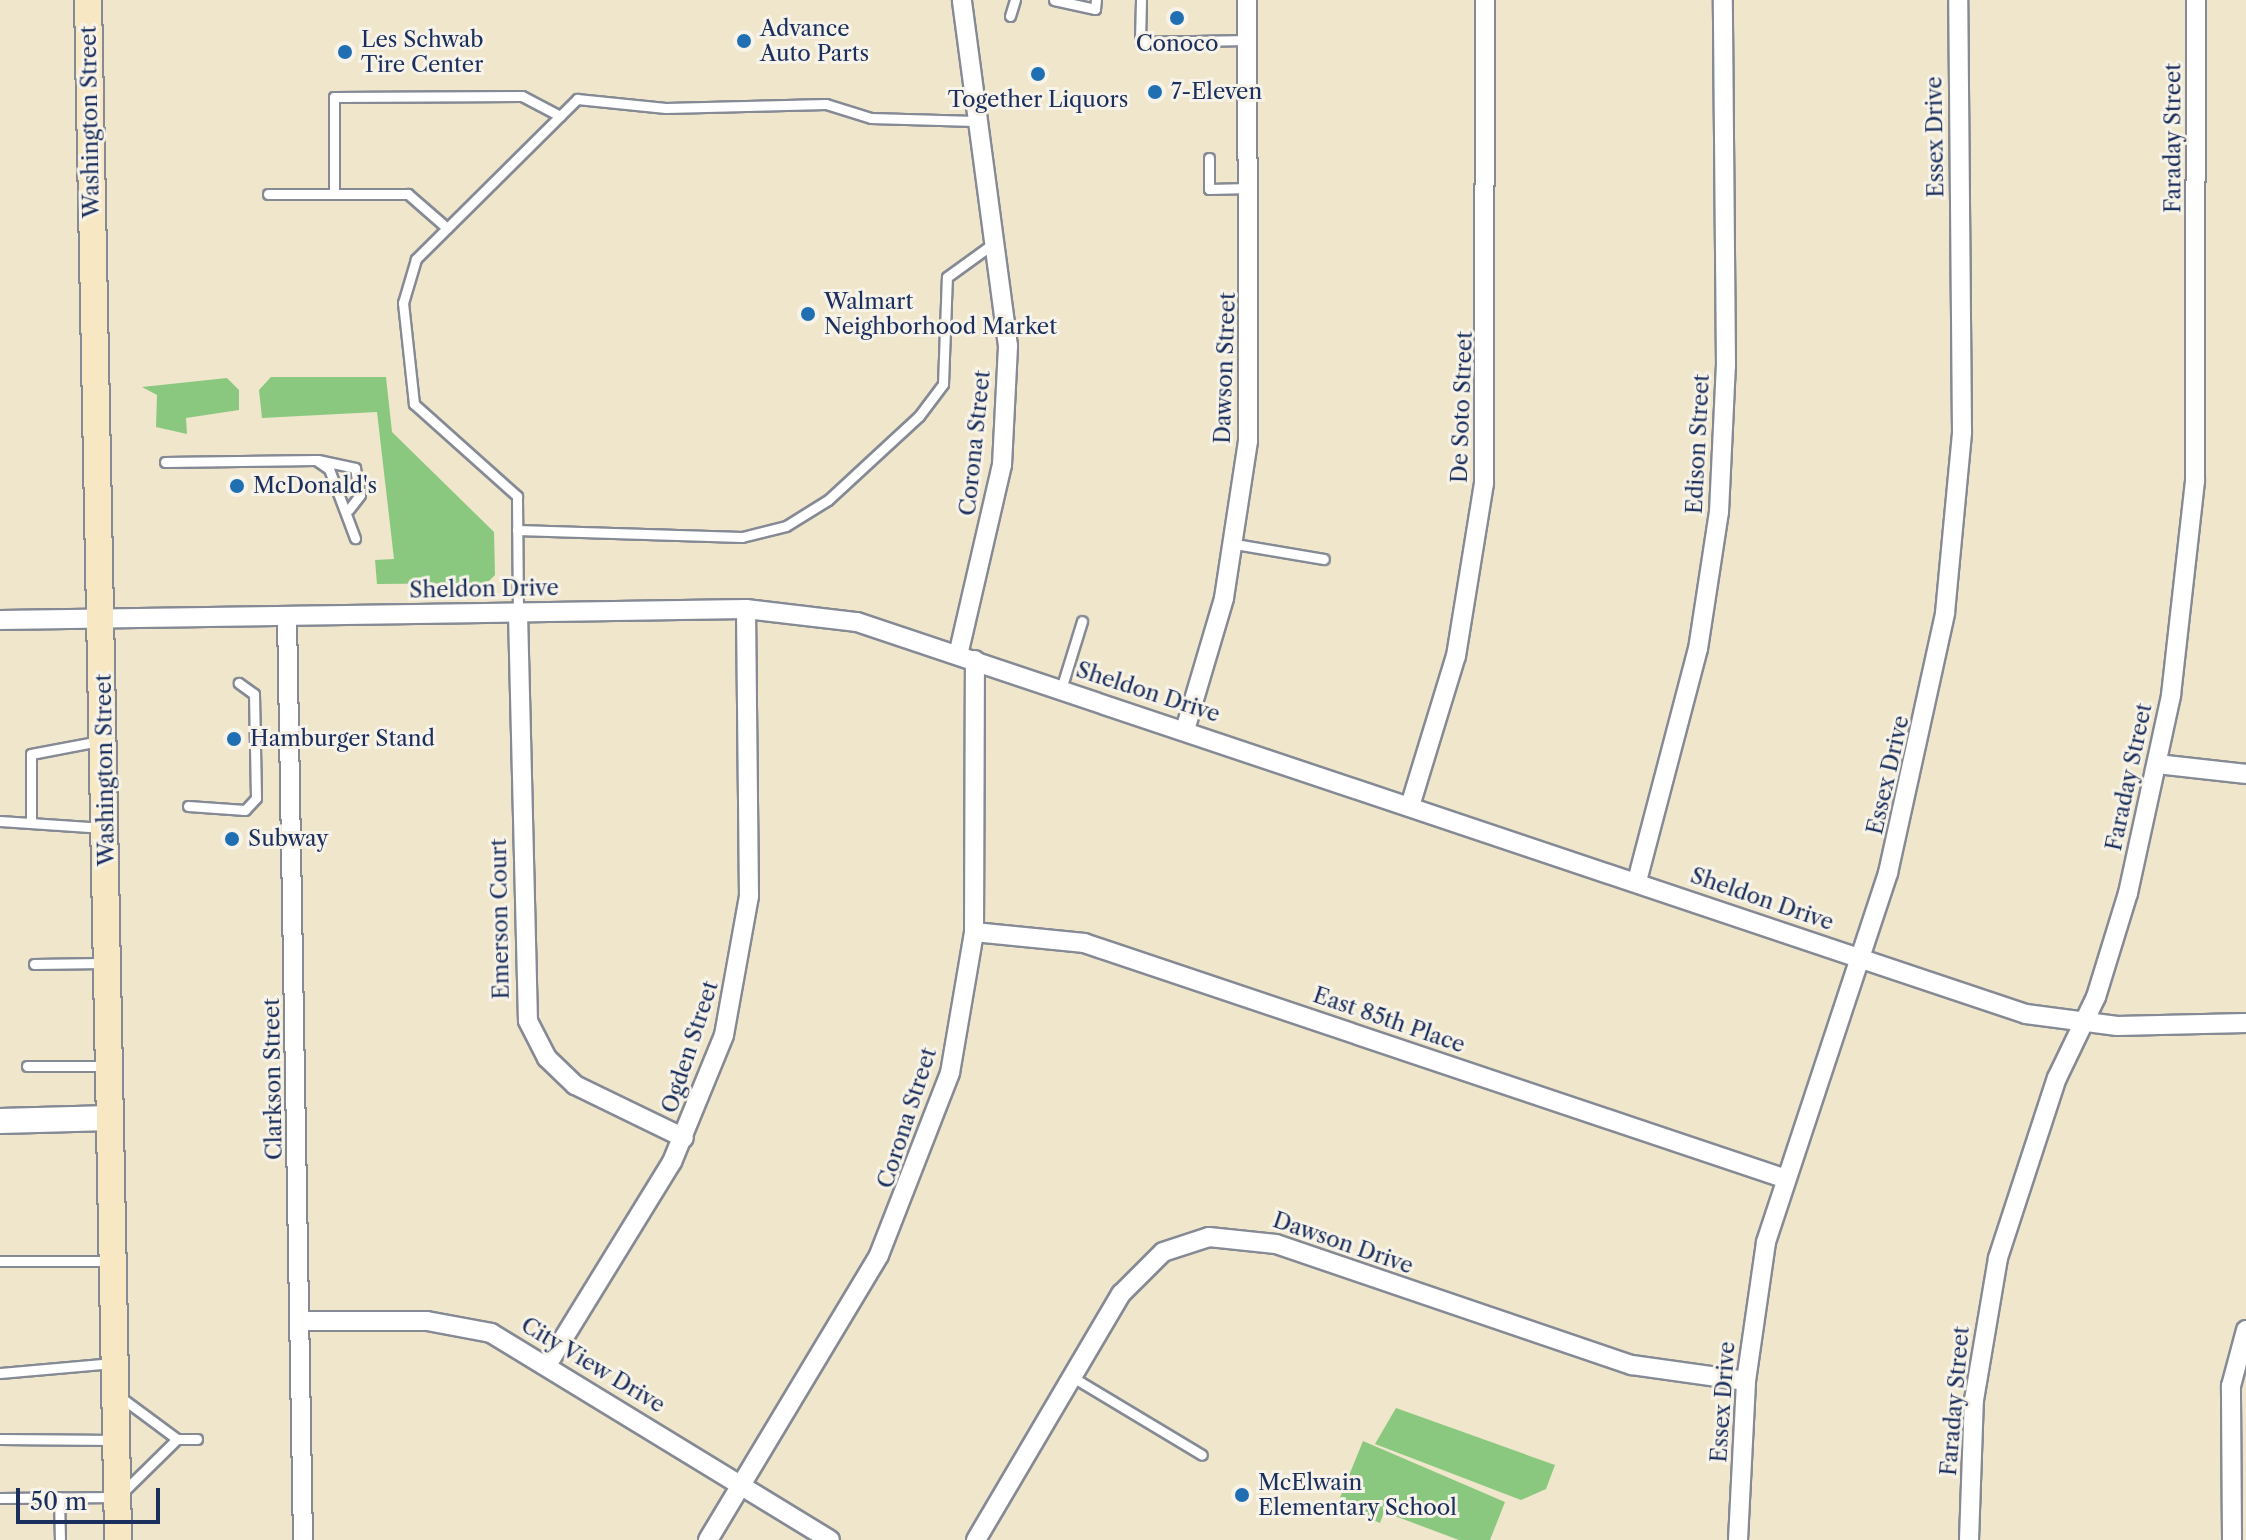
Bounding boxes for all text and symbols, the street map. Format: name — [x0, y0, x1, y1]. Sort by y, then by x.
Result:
marker: Conoco — [1168, 9, 1186, 27]
place label: Advance Auto Parts — [760, 15, 869, 66]
street label: Washington Street — [75, 26, 105, 218]
place label: Les Schwab Tire Center — [361, 26, 484, 78]
place label: Conoco — [1136, 31, 1218, 57]
marker: Advance Auto Parts — [735, 32, 753, 50]
marker: Les Schwab Tire Center — [336, 43, 354, 61]
street label: Faraday Street — [2160, 63, 2186, 213]
marker: Together Liquors — [1029, 65, 1047, 83]
street label: Essex Drive — [1921, 76, 1949, 198]
place label: 7-Eleven — [1171, 79, 1262, 105]
marker: 7-Eleven — [1146, 83, 1164, 101]
place label: Together Liquors — [948, 87, 1128, 113]
place label: Walmart Neighborhood Market — [824, 288, 1057, 340]
street label: Dawson Street — [1209, 292, 1241, 444]
marker: Walmart Neighborhood Market — [799, 305, 817, 323]
street label: De Soto Street — [1446, 331, 1478, 483]
street label: Corona Street — [954, 369, 996, 517]
street label: Edison Street — [1681, 373, 1715, 515]
place label: McDonald's — [253, 473, 377, 499]
marker: McDonald's — [228, 477, 246, 495]
street label: Sheldon Drive — [409, 574, 559, 604]
street label: Sheldon Drive — [1073, 656, 1223, 728]
street label: Washington Street — [90, 674, 120, 866]
street label: Faraday Street — [2100, 701, 2158, 853]
street label: Essex Drive — [1861, 713, 1915, 837]
place label: Hamburger Stand — [250, 726, 435, 752]
marker: Hamburger Stand — [225, 730, 243, 748]
place label: Subway — [248, 826, 328, 852]
marker: Subway — [223, 830, 241, 848]
street label: Emerson Court — [485, 838, 515, 1000]
street label: Sheldon Drive — [1687, 862, 1837, 936]
street label: Ogden Street — [656, 978, 724, 1116]
street label: East 85th Place — [1310, 982, 1468, 1058]
street label: Clarkson Street — [258, 998, 288, 1160]
street label: Corona Street — [872, 1044, 942, 1192]
street label: Dawson Drive — [1269, 1207, 1417, 1279]
street label: City View Drive — [515, 1311, 671, 1419]
street label: Faraday Street — [1935, 1325, 1975, 1477]
street label: Essex Drive — [1706, 1340, 1740, 1464]
place label: McElwain Elementary School — [1258, 1469, 1457, 1520]
scale bar — [20, 1472, 164, 1522]
marker: McElwain Elementary School — [1233, 1486, 1251, 1504]
text: 50 m — [30, 1487, 87, 1516]

